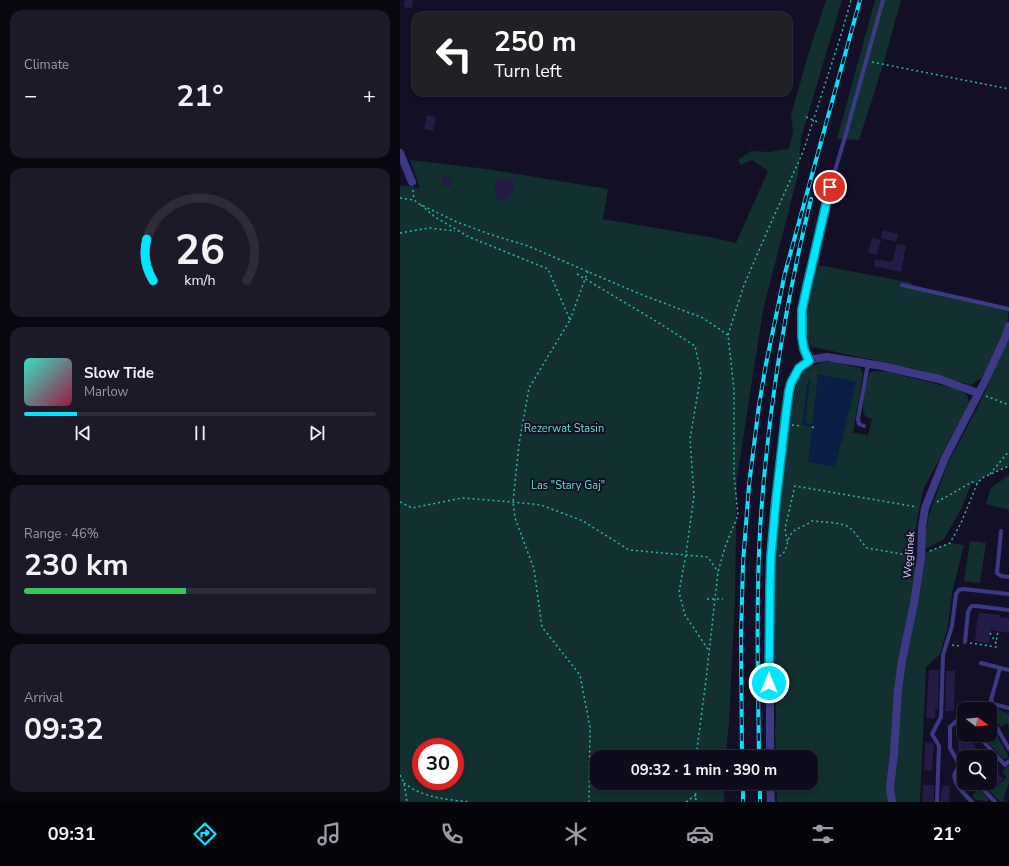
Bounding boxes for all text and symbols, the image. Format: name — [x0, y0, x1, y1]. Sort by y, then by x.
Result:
text: 250 m — [494, 23, 577, 61]
icon: left — [428, 28, 480, 80]
text: Climate — [24, 56, 69, 74]
text: Turn left — [494, 59, 562, 83]
text: 21° — [176, 76, 224, 117]
text: − — [24, 81, 37, 111]
text: + — [363, 81, 376, 111]
pin — [813, 170, 847, 204]
icon: arrive — [819, 176, 841, 198]
text: 26 — [175, 221, 225, 278]
text: km/h — [184, 270, 216, 289]
text: Slow Tide — [84, 363, 154, 383]
text: Marlow — [84, 383, 129, 401]
park label: Rezerwat Stasin — [524, 421, 604, 436]
icon: previous — [72, 422, 94, 444]
icon: pause — [189, 422, 211, 444]
icon: next — [306, 422, 328, 444]
park label: Las "Stary Gaj" — [531, 478, 605, 493]
text: Range · 46% — [24, 525, 99, 543]
street label: Węglinek — [899, 530, 919, 579]
text: 230 km — [24, 545, 129, 586]
position arrow — [748, 662, 790, 704]
text: Arrival — [24, 689, 63, 707]
north arrow — [957, 702, 997, 742]
map controls — [957, 702, 997, 790]
text: 09:32 — [24, 709, 103, 750]
speed limit sign: 30 — [412, 738, 464, 790]
button: search — [957, 750, 997, 790]
text: 09:32 · 1 min · 390 m — [631, 760, 777, 780]
icon: directions — [191, 820, 219, 848]
icon: music — [315, 820, 343, 848]
icon: phone — [438, 820, 466, 848]
icon: climate — [562, 820, 590, 848]
icon: car — [686, 820, 714, 848]
icon: filters — [809, 820, 837, 848]
text: 09:31 — [48, 822, 95, 846]
text: 21° — [933, 822, 961, 846]

